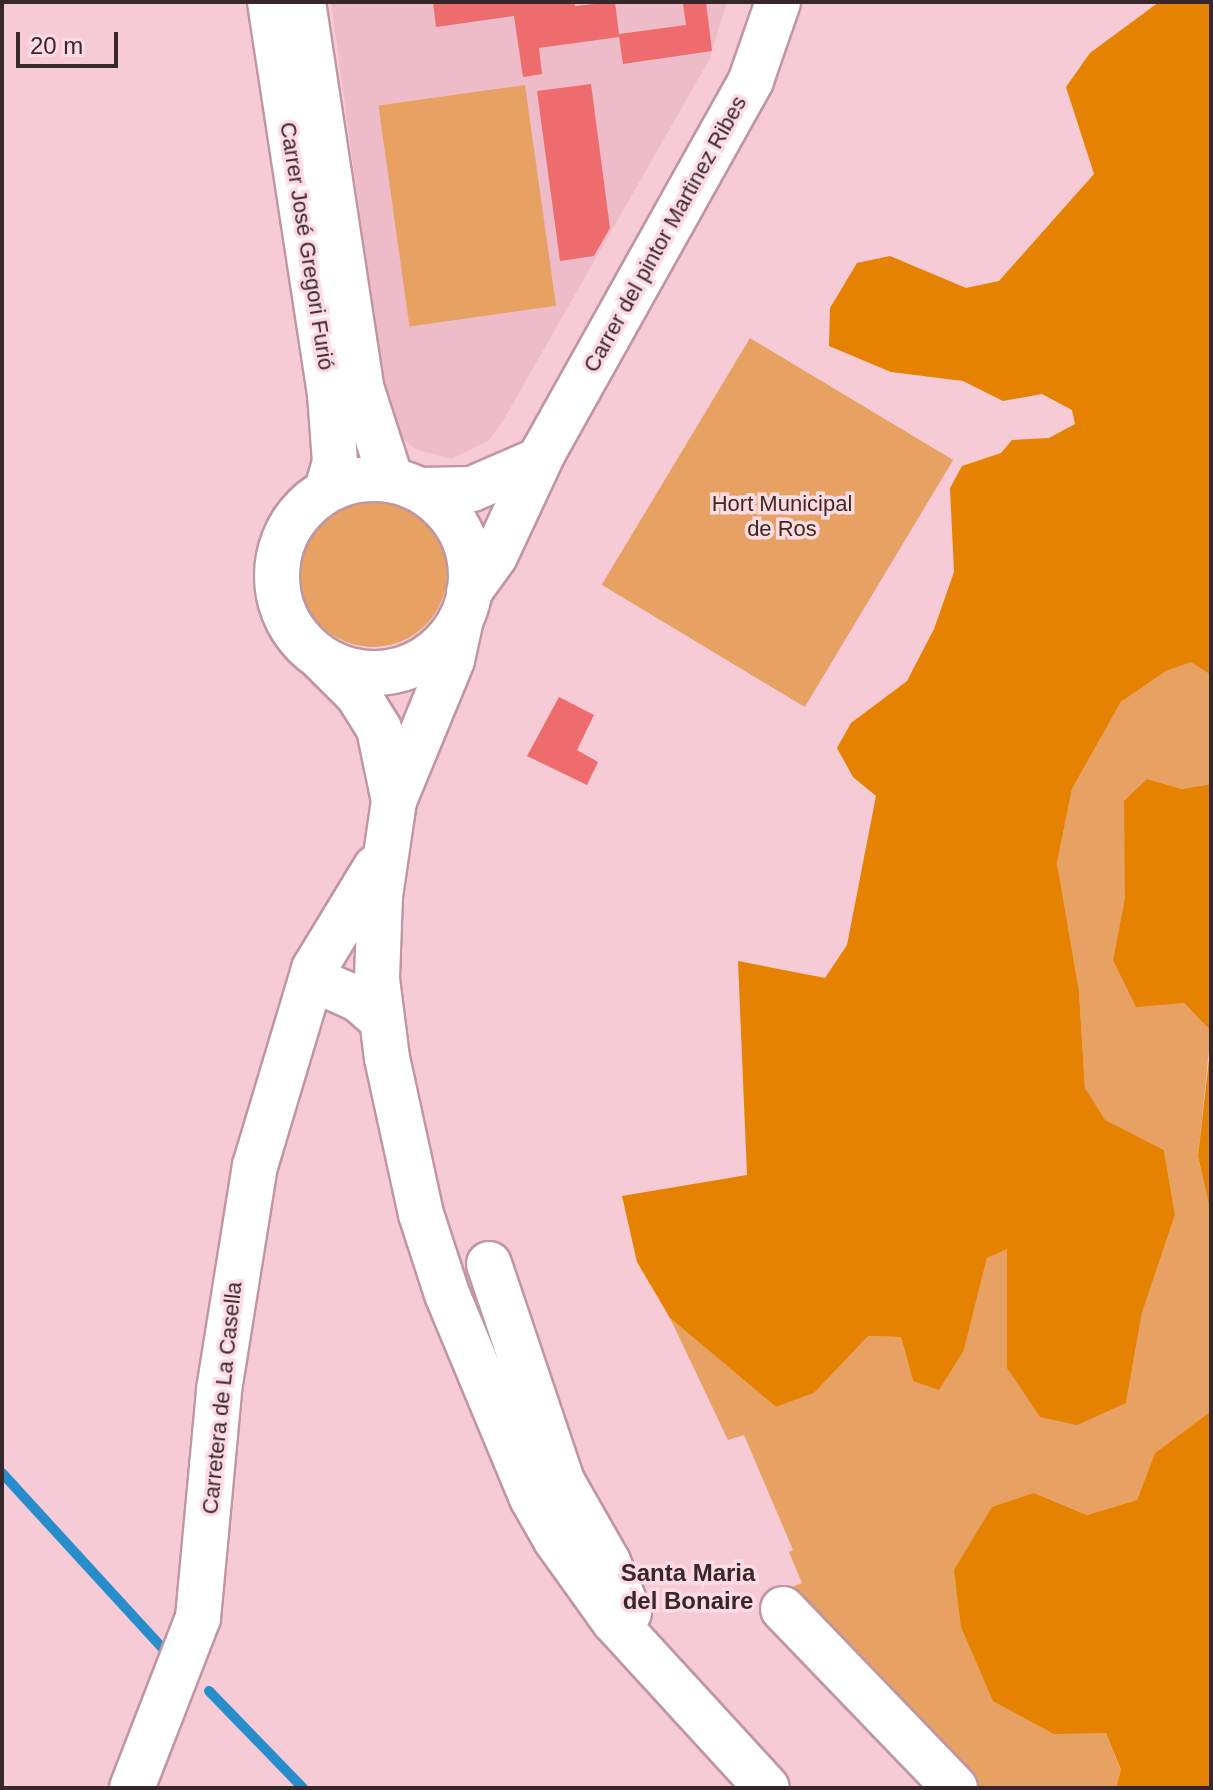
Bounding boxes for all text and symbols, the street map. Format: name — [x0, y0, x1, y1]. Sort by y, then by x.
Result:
scale bar — [20, 16, 122, 66]
text: 20 m — [30, 32, 83, 59]
street label: Carrer del pintor Martinez Ribes — [578, 91, 752, 377]
street label: Carrer José Gregori Furió — [274, 120, 340, 372]
park label: Hort Municipal de Ros — [712, 490, 852, 542]
street label: Carretera de La Casella — [197, 1280, 247, 1516]
district label: Santa Maria del Bonaire — [621, 1559, 755, 1615]

